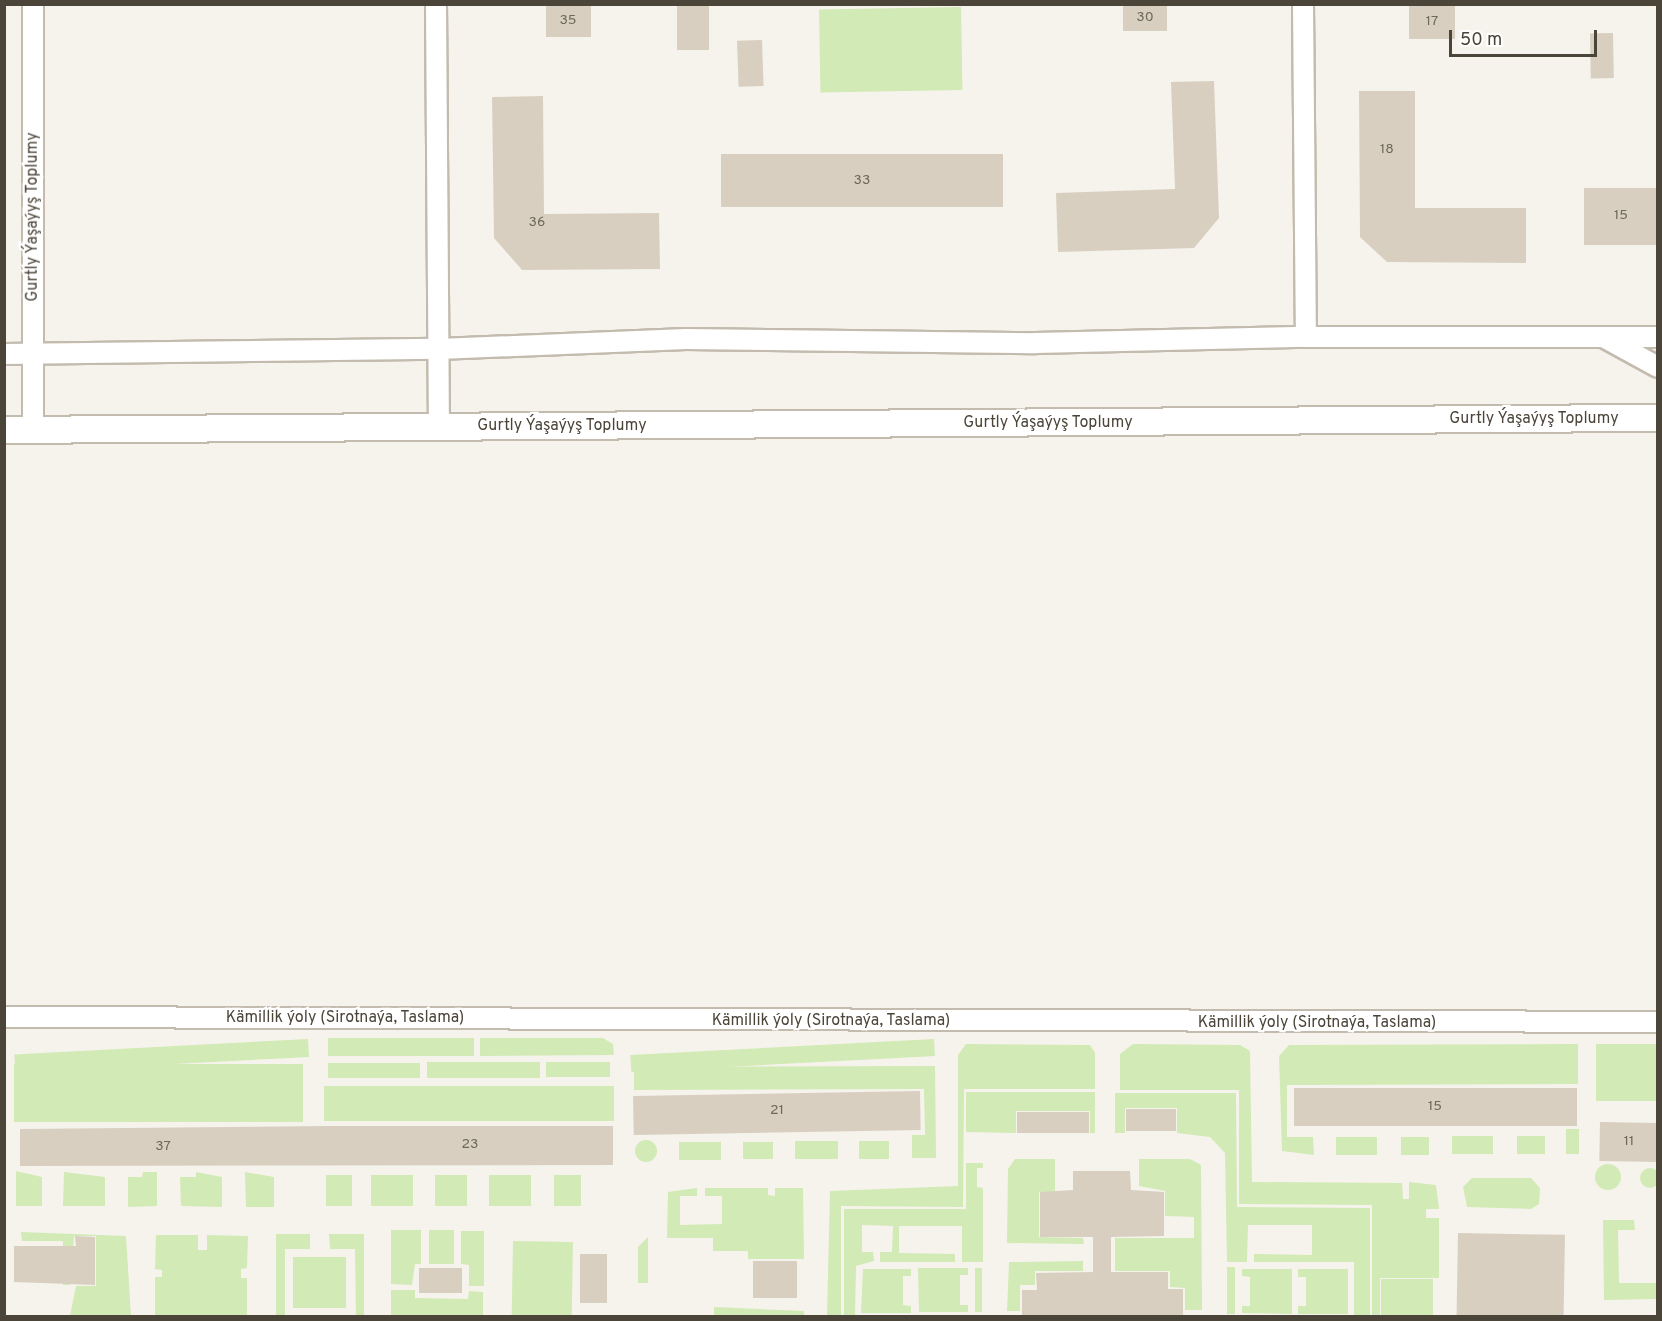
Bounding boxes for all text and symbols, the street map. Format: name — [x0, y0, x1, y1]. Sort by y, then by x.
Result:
house number: 30 — [1136, 10, 1154, 26]
house number: 35 — [559, 13, 577, 29]
house number: 17 — [1426, 14, 1438, 30]
scale bar — [1452, 18, 1600, 56]
text: 50 m — [1460, 29, 1502, 52]
street label: Gurtly Ýaşaýyş Toplumy — [23, 132, 43, 302]
house number: 18 — [1380, 142, 1394, 158]
house number: 33 — [854, 173, 870, 189]
house number: 15 — [1614, 208, 1628, 224]
house number: 36 — [529, 215, 545, 231]
street label: Gurtly Ýaşaýyş Toplumy — [1449, 409, 1619, 429]
street label: Gurtly Ýaşaýyş Toplumy — [963, 413, 1133, 433]
street label: Gurtly Ýaşaýyş Toplumy — [477, 416, 647, 436]
street label: Kämillik ýoly (Sirotnaýa, Taslama) — [225, 1008, 465, 1028]
street label: Kämillik ýoly (Sirotnaýa, Taslama) — [711, 1011, 951, 1031]
street label: Kämillik ýoly (Sirotnaýa, Taslama) — [1197, 1013, 1437, 1033]
house number: 15 — [1428, 1099, 1442, 1115]
house number: 21 — [770, 1103, 784, 1119]
house number: 11 — [1624, 1134, 1634, 1150]
house number: 23 — [462, 1137, 478, 1153]
house number: 37 — [155, 1139, 171, 1155]

